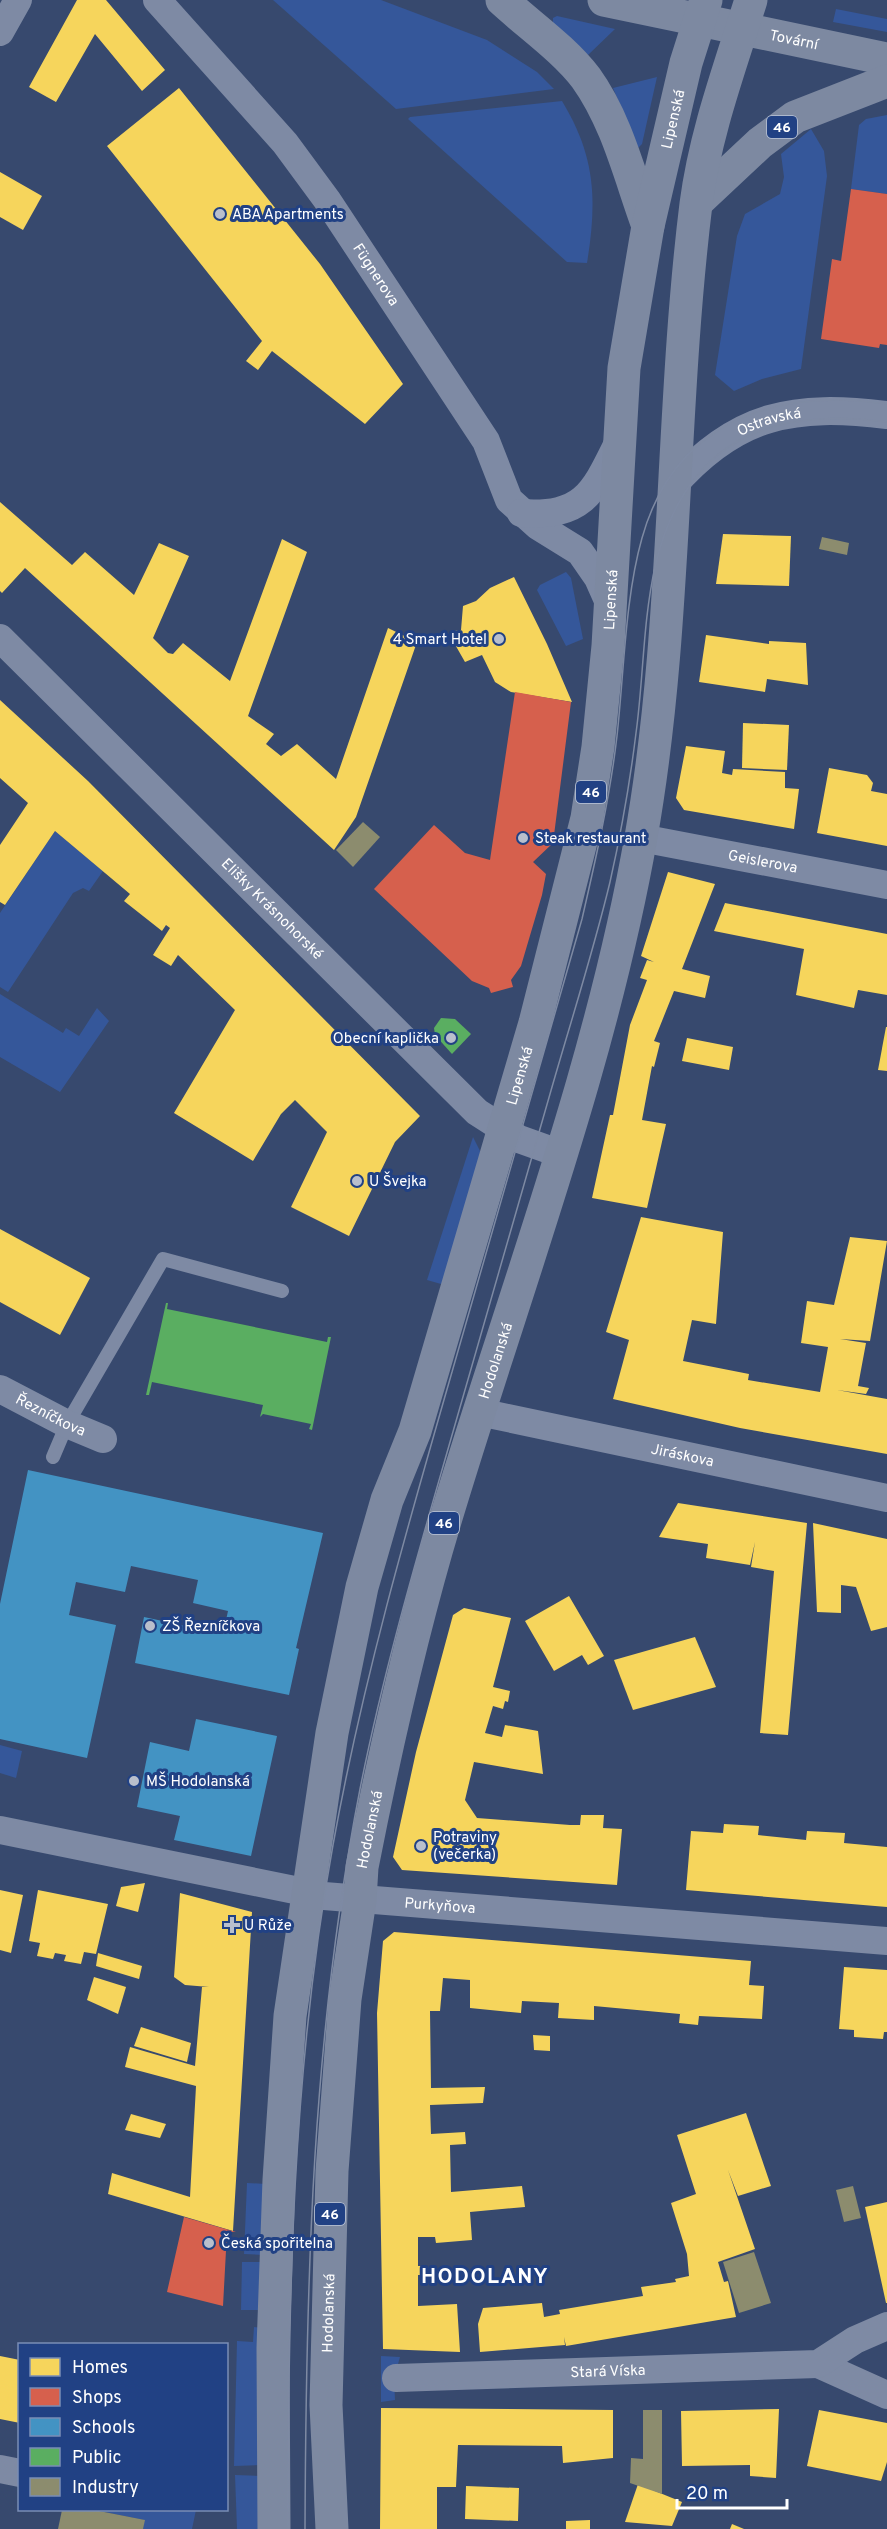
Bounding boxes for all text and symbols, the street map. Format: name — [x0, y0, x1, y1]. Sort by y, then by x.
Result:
street label: Tovární — [768, 27, 821, 56]
street label: Lipenská — [658, 88, 691, 151]
road number: 46 — [767, 116, 797, 138]
place label: ABA Apartments — [232, 206, 344, 225]
marker: ABA Apartments — [213, 207, 227, 221]
street label: Fügnerova — [347, 240, 402, 310]
street label: Ostravská — [734, 405, 802, 442]
street label: Lipenská — [601, 569, 623, 631]
place label: 4 Smart Hotel — [393, 631, 487, 650]
marker: 4 Smart Hotel — [492, 632, 506, 646]
road number: 46 — [576, 781, 606, 803]
place label: Steak restaurant — [535, 830, 646, 849]
marker: Steak restaurant — [516, 831, 530, 845]
street label: Geislerova — [726, 847, 799, 879]
street label: Elišky Krásnohorské — [216, 855, 326, 964]
place label: Obecní kaplička — [333, 1030, 439, 1049]
marker: Obecní kaplička — [444, 1031, 458, 1045]
street label: Lipenská — [503, 1044, 539, 1108]
place label: U Švejka — [369, 1171, 427, 1192]
marker: U Švejka — [350, 1174, 364, 1188]
street label: Hodolanská — [476, 1320, 518, 1402]
street label: Řezníčkova — [12, 1390, 88, 1442]
street label: Jiráskova — [649, 1440, 715, 1472]
road number: 46 — [429, 1512, 459, 1534]
place label: ZŠ Řezníčkova — [162, 1616, 260, 1637]
marker: ZŠ Řezníčkova — [143, 1619, 157, 1633]
place label: MŠ Hodolanská — [146, 1771, 250, 1792]
marker: MŠ Hodolanská — [127, 1774, 141, 1788]
street label: Hodolanská — [354, 1789, 388, 1871]
place label: Potraviny (večerka) — [433, 1829, 497, 1865]
marker: Potraviny (večerka) — [414, 1839, 428, 1853]
street label: Purkyňova — [404, 1894, 476, 1919]
place label: U Růže — [244, 1917, 292, 1936]
marker: U Růže — [225, 1918, 239, 1932]
road number: 46 — [315, 2203, 345, 2225]
place label: Česká spořitelna — [221, 2233, 333, 2254]
marker: Česká spořitelna — [202, 2236, 216, 2250]
district label: HODOLANY — [421, 2264, 549, 2291]
street label: Hodolanská — [319, 2273, 340, 2353]
legend — [18, 2343, 228, 2511]
text: Homes — [72, 2357, 128, 2380]
street label: Stará Víska — [570, 2362, 646, 2383]
text: Shops — [72, 2387, 122, 2410]
text: Schools — [72, 2417, 135, 2440]
text: Public — [72, 2447, 122, 2470]
scale bar — [677, 2472, 786, 2510]
text: Industry — [72, 2477, 139, 2500]
text: 20 m — [686, 2483, 728, 2506]

